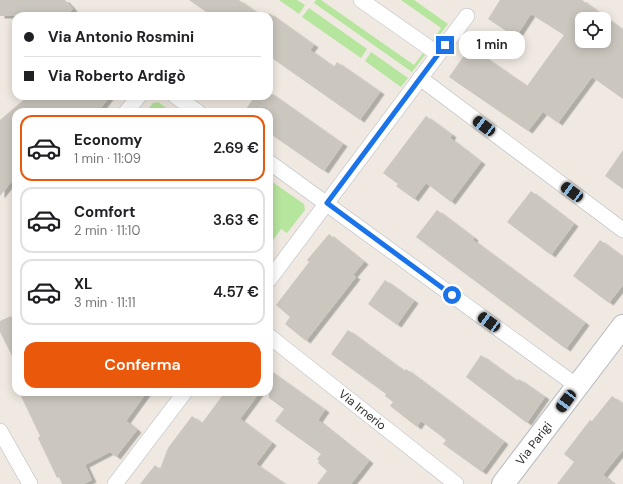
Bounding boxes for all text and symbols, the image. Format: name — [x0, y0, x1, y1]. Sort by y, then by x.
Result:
map controls — [575, 12, 611, 48]
button: locate — [575, 12, 611, 48]
text: Via Antonio Rosmini — [48, 27, 194, 47]
callout: 1 min — [459, 31, 525, 59]
route end — [436, 36, 454, 54]
text: 1 min — [476, 36, 508, 53]
text: Via Roberto Ardigò — [48, 66, 186, 86]
car — [471, 114, 497, 138]
icon: car — [26, 130, 62, 166]
text: Economy — [74, 130, 142, 150]
text: 2.69 € — [213, 138, 259, 158]
text: 1 min · 11:09 — [74, 150, 141, 167]
car — [559, 180, 585, 204]
icon: car — [26, 202, 62, 238]
text: Comfort — [74, 202, 135, 222]
text: 3.63 € — [213, 210, 259, 230]
text: 2 min · 11:10 — [74, 222, 140, 239]
icon: car — [26, 274, 62, 310]
text: XL — [74, 274, 92, 294]
text: 4.57 € — [213, 282, 259, 302]
route start — [443, 286, 461, 304]
text: 3 min · 11:11 — [74, 294, 136, 311]
car — [476, 310, 502, 334]
button: Conferma — [24, 342, 261, 388]
street label: Via Irnerio — [335, 386, 389, 434]
car — [554, 388, 578, 414]
street label: Via Parigi — [512, 418, 556, 468]

